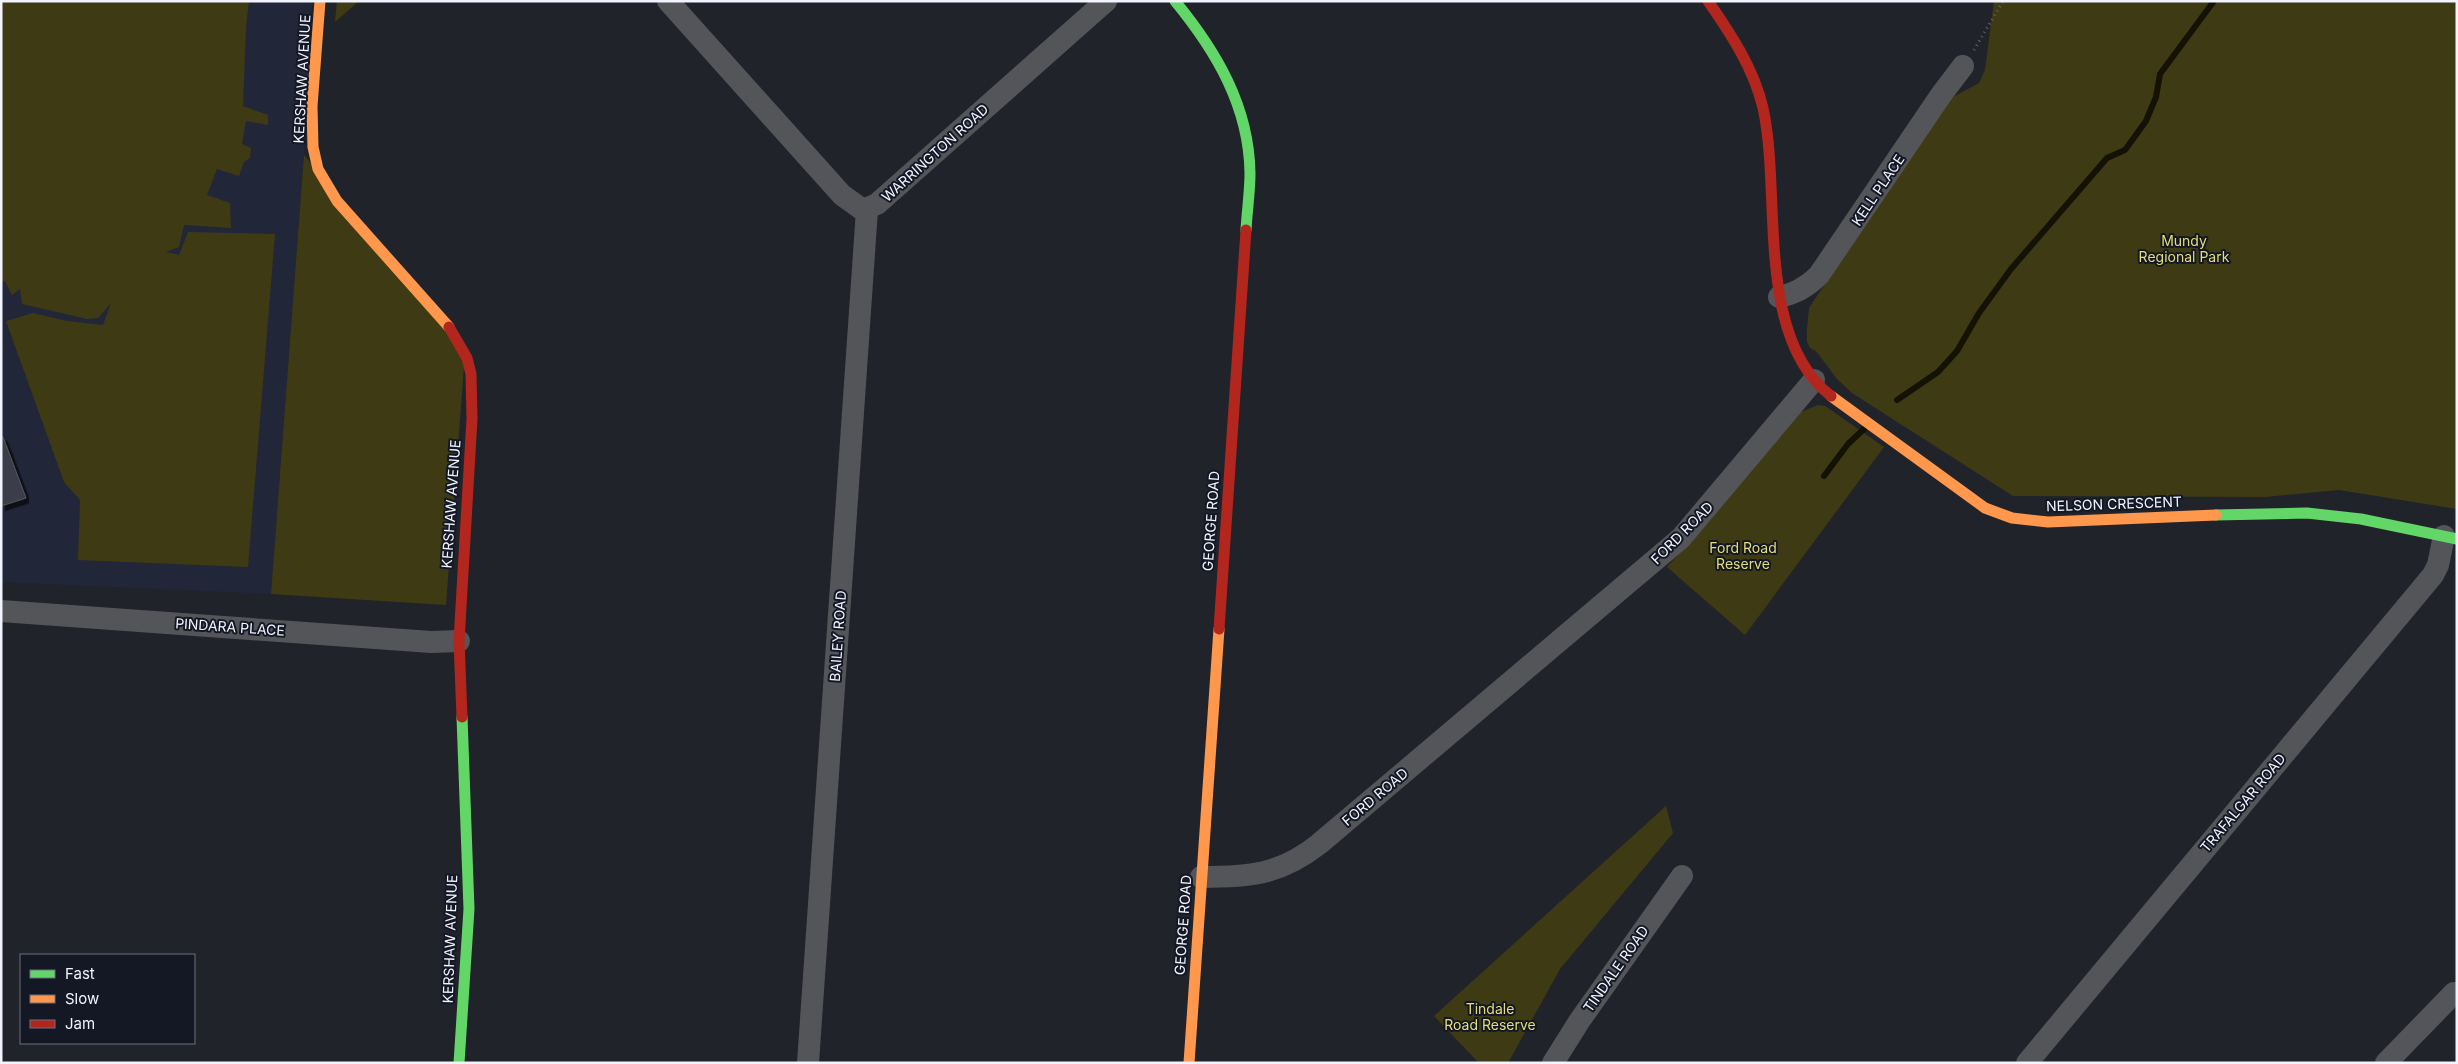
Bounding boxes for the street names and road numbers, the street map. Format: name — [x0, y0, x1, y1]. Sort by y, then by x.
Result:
street label: KERSHAW AVENUE — [290, 14, 313, 144]
street label: WARRINGTON ROAD — [878, 100, 992, 205]
street label: KELL PLACE — [1848, 151, 1908, 229]
street label: KERSHAW AVENUE — [438, 439, 463, 569]
street label: GEORGE ROAD — [1199, 470, 1222, 572]
street label: NELSON CRESCENT — [2046, 493, 2182, 514]
street label: FORD ROAD — [1647, 498, 1716, 567]
street label: BAILEY ROAD — [826, 590, 849, 682]
street label: PINDARA PLACE — [175, 614, 285, 639]
street label: TRAFALGAR ROAD — [2196, 750, 2289, 855]
street label: FORD ROAD — [1338, 764, 1411, 829]
street label: KERSHAW AVENUE — [439, 874, 460, 1004]
street label: GEORGE ROAD — [1171, 874, 1194, 976]
street label: TINDALE ROAD — [1579, 922, 1652, 1015]

